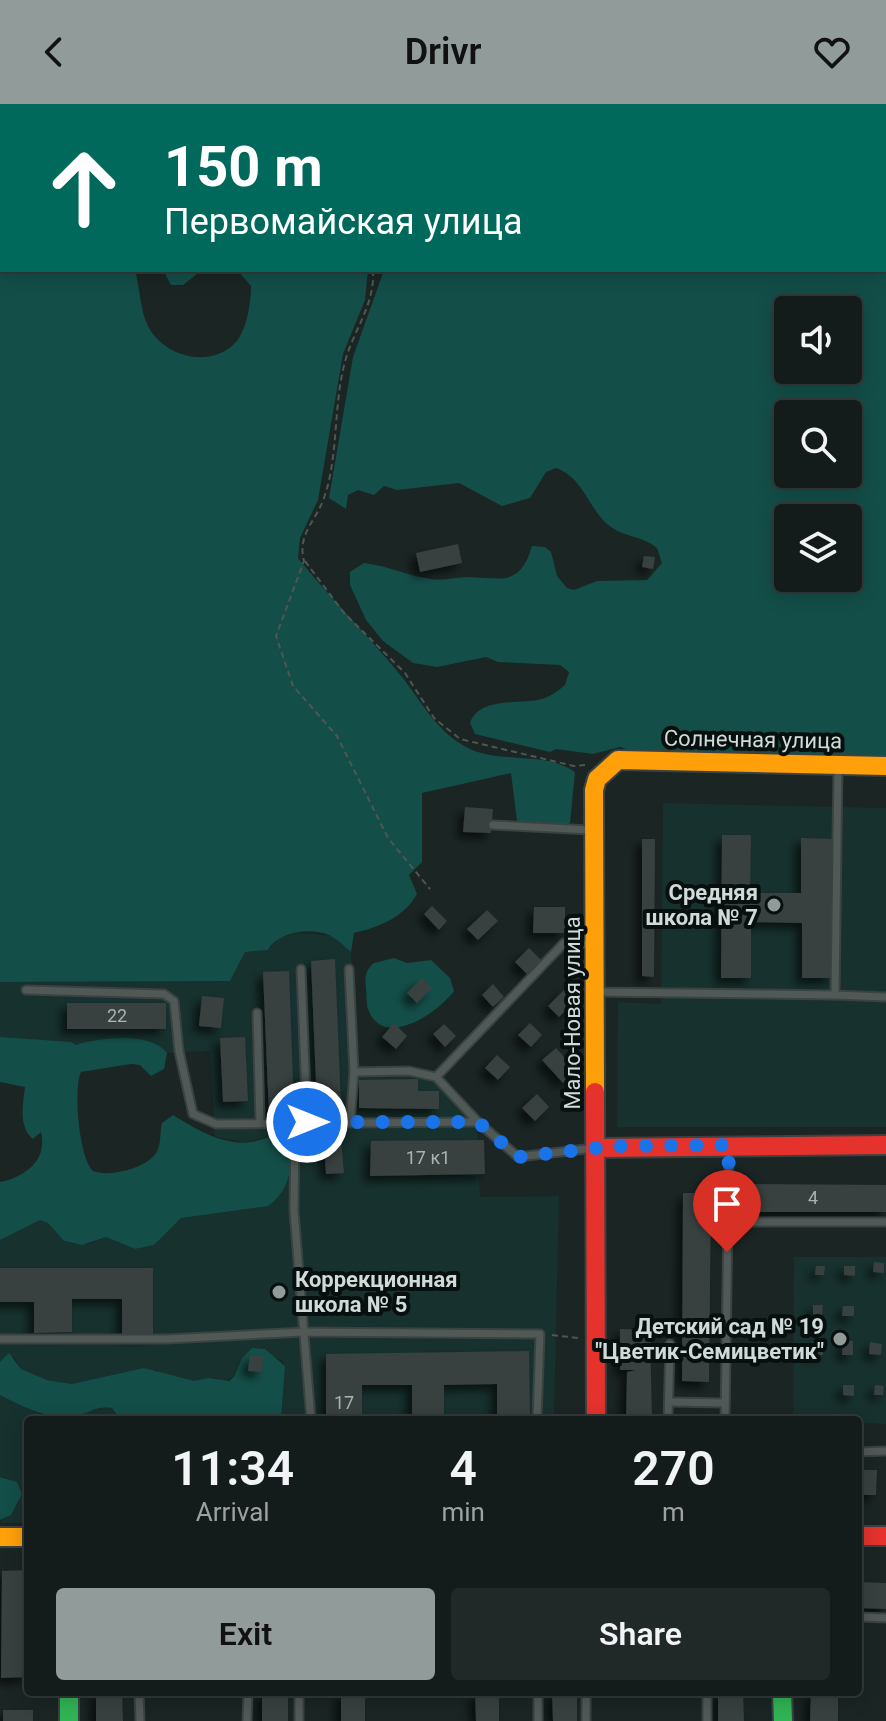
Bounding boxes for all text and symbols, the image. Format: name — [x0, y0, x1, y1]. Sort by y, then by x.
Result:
icon: back — [32, 30, 76, 74]
icon: heart — [810, 30, 854, 74]
text: Drivr — [405, 31, 481, 73]
text: 150 m — [164, 134, 323, 200]
icon: ahead — [32, 136, 136, 240]
text: Первомайская улица — [164, 201, 523, 243]
map controls — [774, 296, 862, 592]
button: sound — [774, 296, 862, 384]
button: search — [774, 400, 862, 488]
button: layers — [774, 504, 862, 592]
street label: Солнечная улица — [664, 725, 842, 754]
place label: Средняя школа № 7 — [646, 880, 758, 930]
marker: Средняя школа № 7 — [765, 896, 783, 914]
street label: Мало-Новая улица — [560, 916, 585, 1110]
house number: 22 — [107, 1005, 127, 1026]
position arrow — [265, 1080, 349, 1164]
house number: 17 к1 — [406, 1147, 450, 1168]
pin — [693, 1170, 761, 1252]
icon: arrive — [705, 1182, 749, 1226]
house number: 4 — [808, 1187, 818, 1208]
place label: Коррекционная школа № 5 — [295, 1267, 458, 1317]
marker: Коррекционная школа № 5 — [270, 1283, 288, 1301]
place label: Детский сад № 19 "Цветик-Семицветик" — [595, 1314, 824, 1364]
marker: Детский сад № 19 "Цветик-Семицветик" — [831, 1330, 849, 1348]
house number: 17 — [334, 1392, 354, 1413]
text: 11:34 — [171, 1440, 294, 1497]
text: 4 — [450, 1440, 477, 1497]
text: 270 — [632, 1440, 715, 1497]
text: Arrival — [196, 1497, 270, 1527]
text: min — [441, 1497, 485, 1527]
text: m — [662, 1497, 685, 1527]
button: Exit — [56, 1588, 435, 1680]
button: Share — [451, 1588, 830, 1680]

